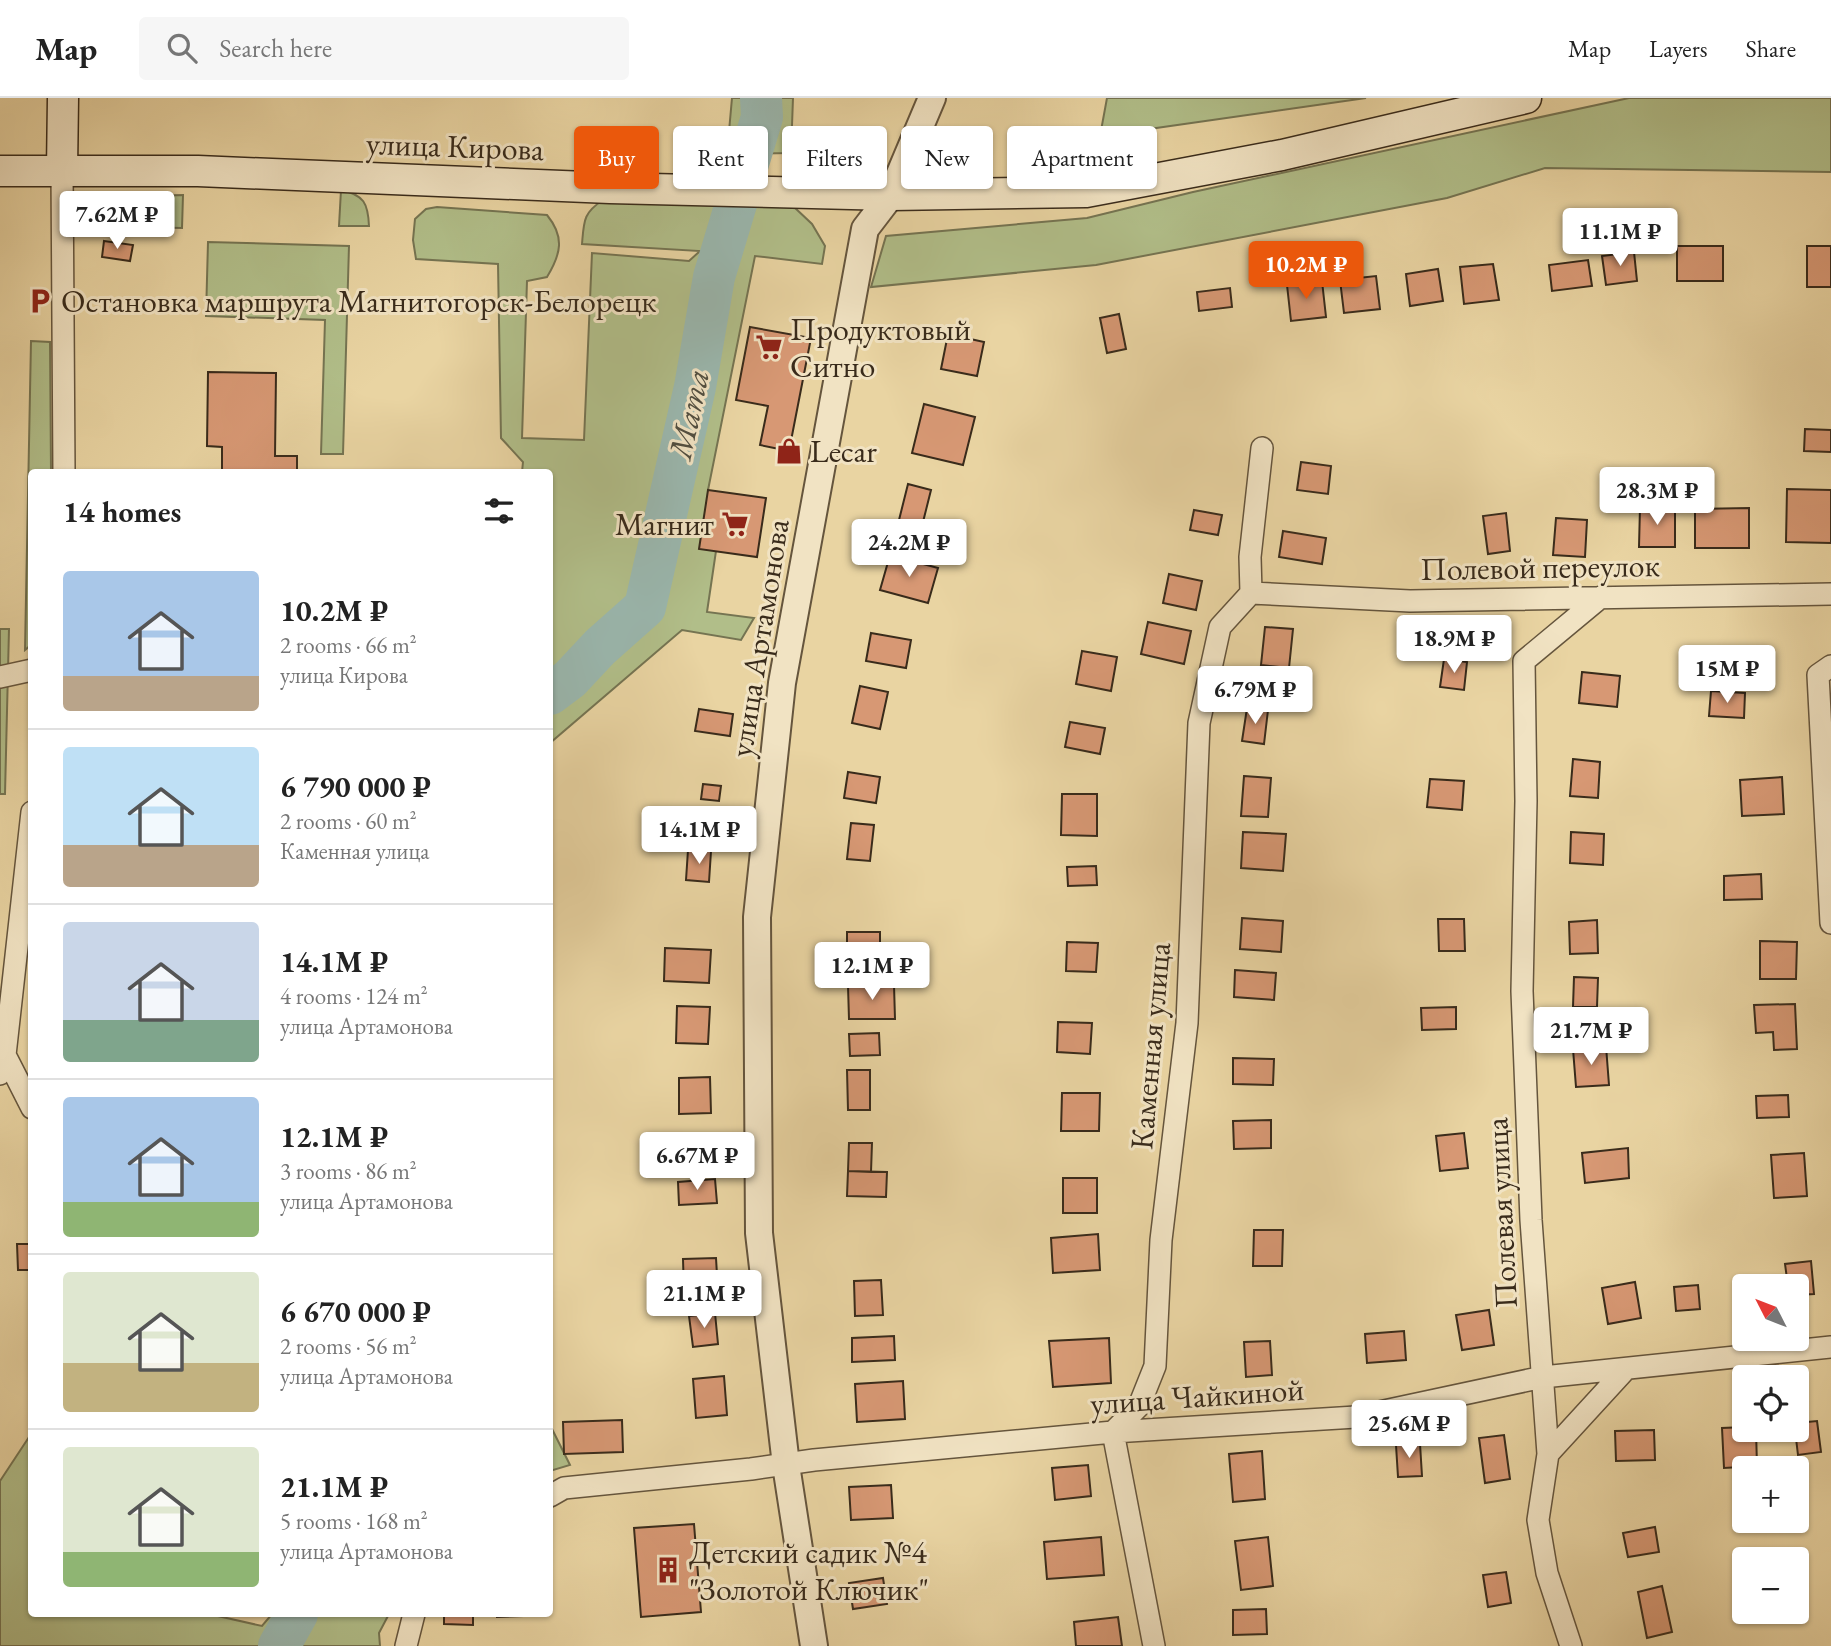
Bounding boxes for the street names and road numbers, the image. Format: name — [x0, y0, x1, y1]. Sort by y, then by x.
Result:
street label: улица Кирова — [365, 122, 545, 170]
street label: улица Артамонова — [719, 516, 799, 760]
street label: Полевой переулок — [1420, 544, 1660, 590]
street label: Каменная улица — [1120, 940, 1180, 1151]
street label: Полевая улица — [1475, 1116, 1527, 1310]
street label: улица Чайкиной — [1089, 1368, 1305, 1424]

